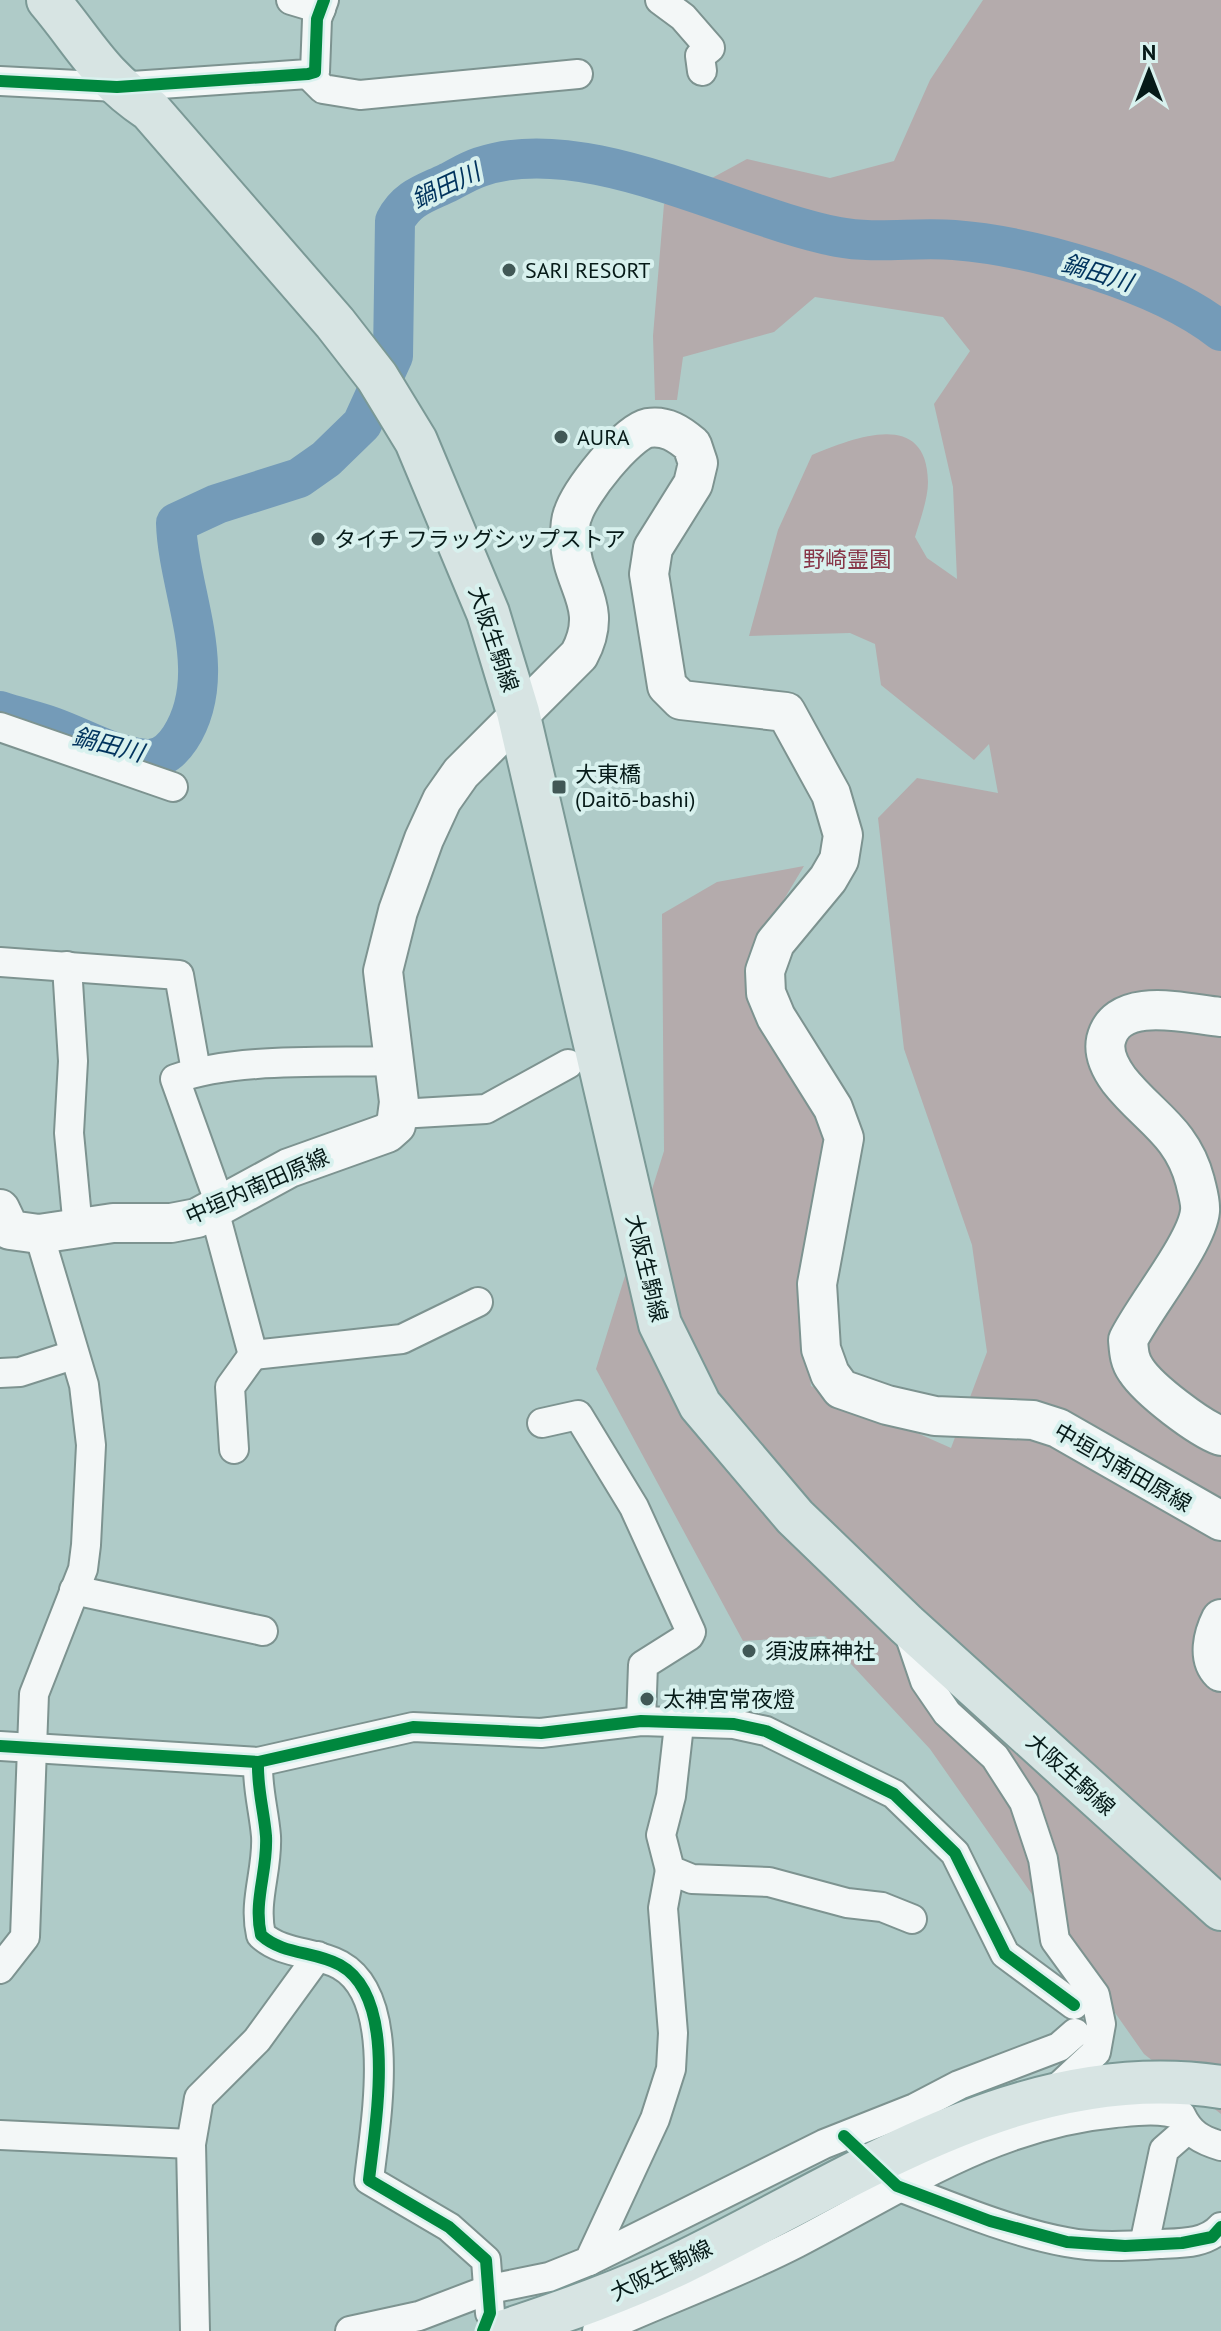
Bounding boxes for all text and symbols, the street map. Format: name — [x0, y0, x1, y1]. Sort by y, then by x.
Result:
north arrow — [1109, 32, 1189, 112]
text: N — [1142, 38, 1156, 66]
water label: 鍋田川 — [407, 155, 488, 215]
water label: 鍋田川 — [1058, 247, 1139, 299]
place label: SARI RESORT — [525, 256, 651, 284]
marker: SARI RESORT — [500, 261, 518, 279]
place label: AURA — [577, 423, 630, 451]
marker: AURA — [552, 428, 570, 446]
place label: タイチ フラッグシップストア — [334, 525, 626, 553]
marker: タイチ フラッグシップストア — [309, 530, 327, 548]
park label: 野崎霊園 — [803, 545, 891, 573]
street label: 大阪生駒線 — [463, 582, 525, 696]
water label: 鍋田川 — [69, 721, 150, 769]
place label: 大東橋 (Daitō-bashi) — [575, 760, 695, 813]
marker: 大東橋 (Daitō-bashi) — [550, 778, 568, 796]
street label: 中垣内南田原線 — [181, 1142, 333, 1230]
street label: 大阪生駒線 — [620, 1211, 674, 1325]
street label: 中垣内南田原線 — [1049, 1416, 1197, 1518]
place label: 須波麻神社 — [765, 1637, 875, 1665]
marker: 須波麻神社 — [740, 1642, 758, 1660]
place label: 太神宮常夜燈 — [663, 1685, 795, 1713]
marker: 太神宮常夜燈 — [638, 1690, 656, 1708]
street label: 大阪生駒線 — [1021, 1727, 1121, 1821]
street label: 大阪生駒線 — [605, 2233, 717, 2307]

